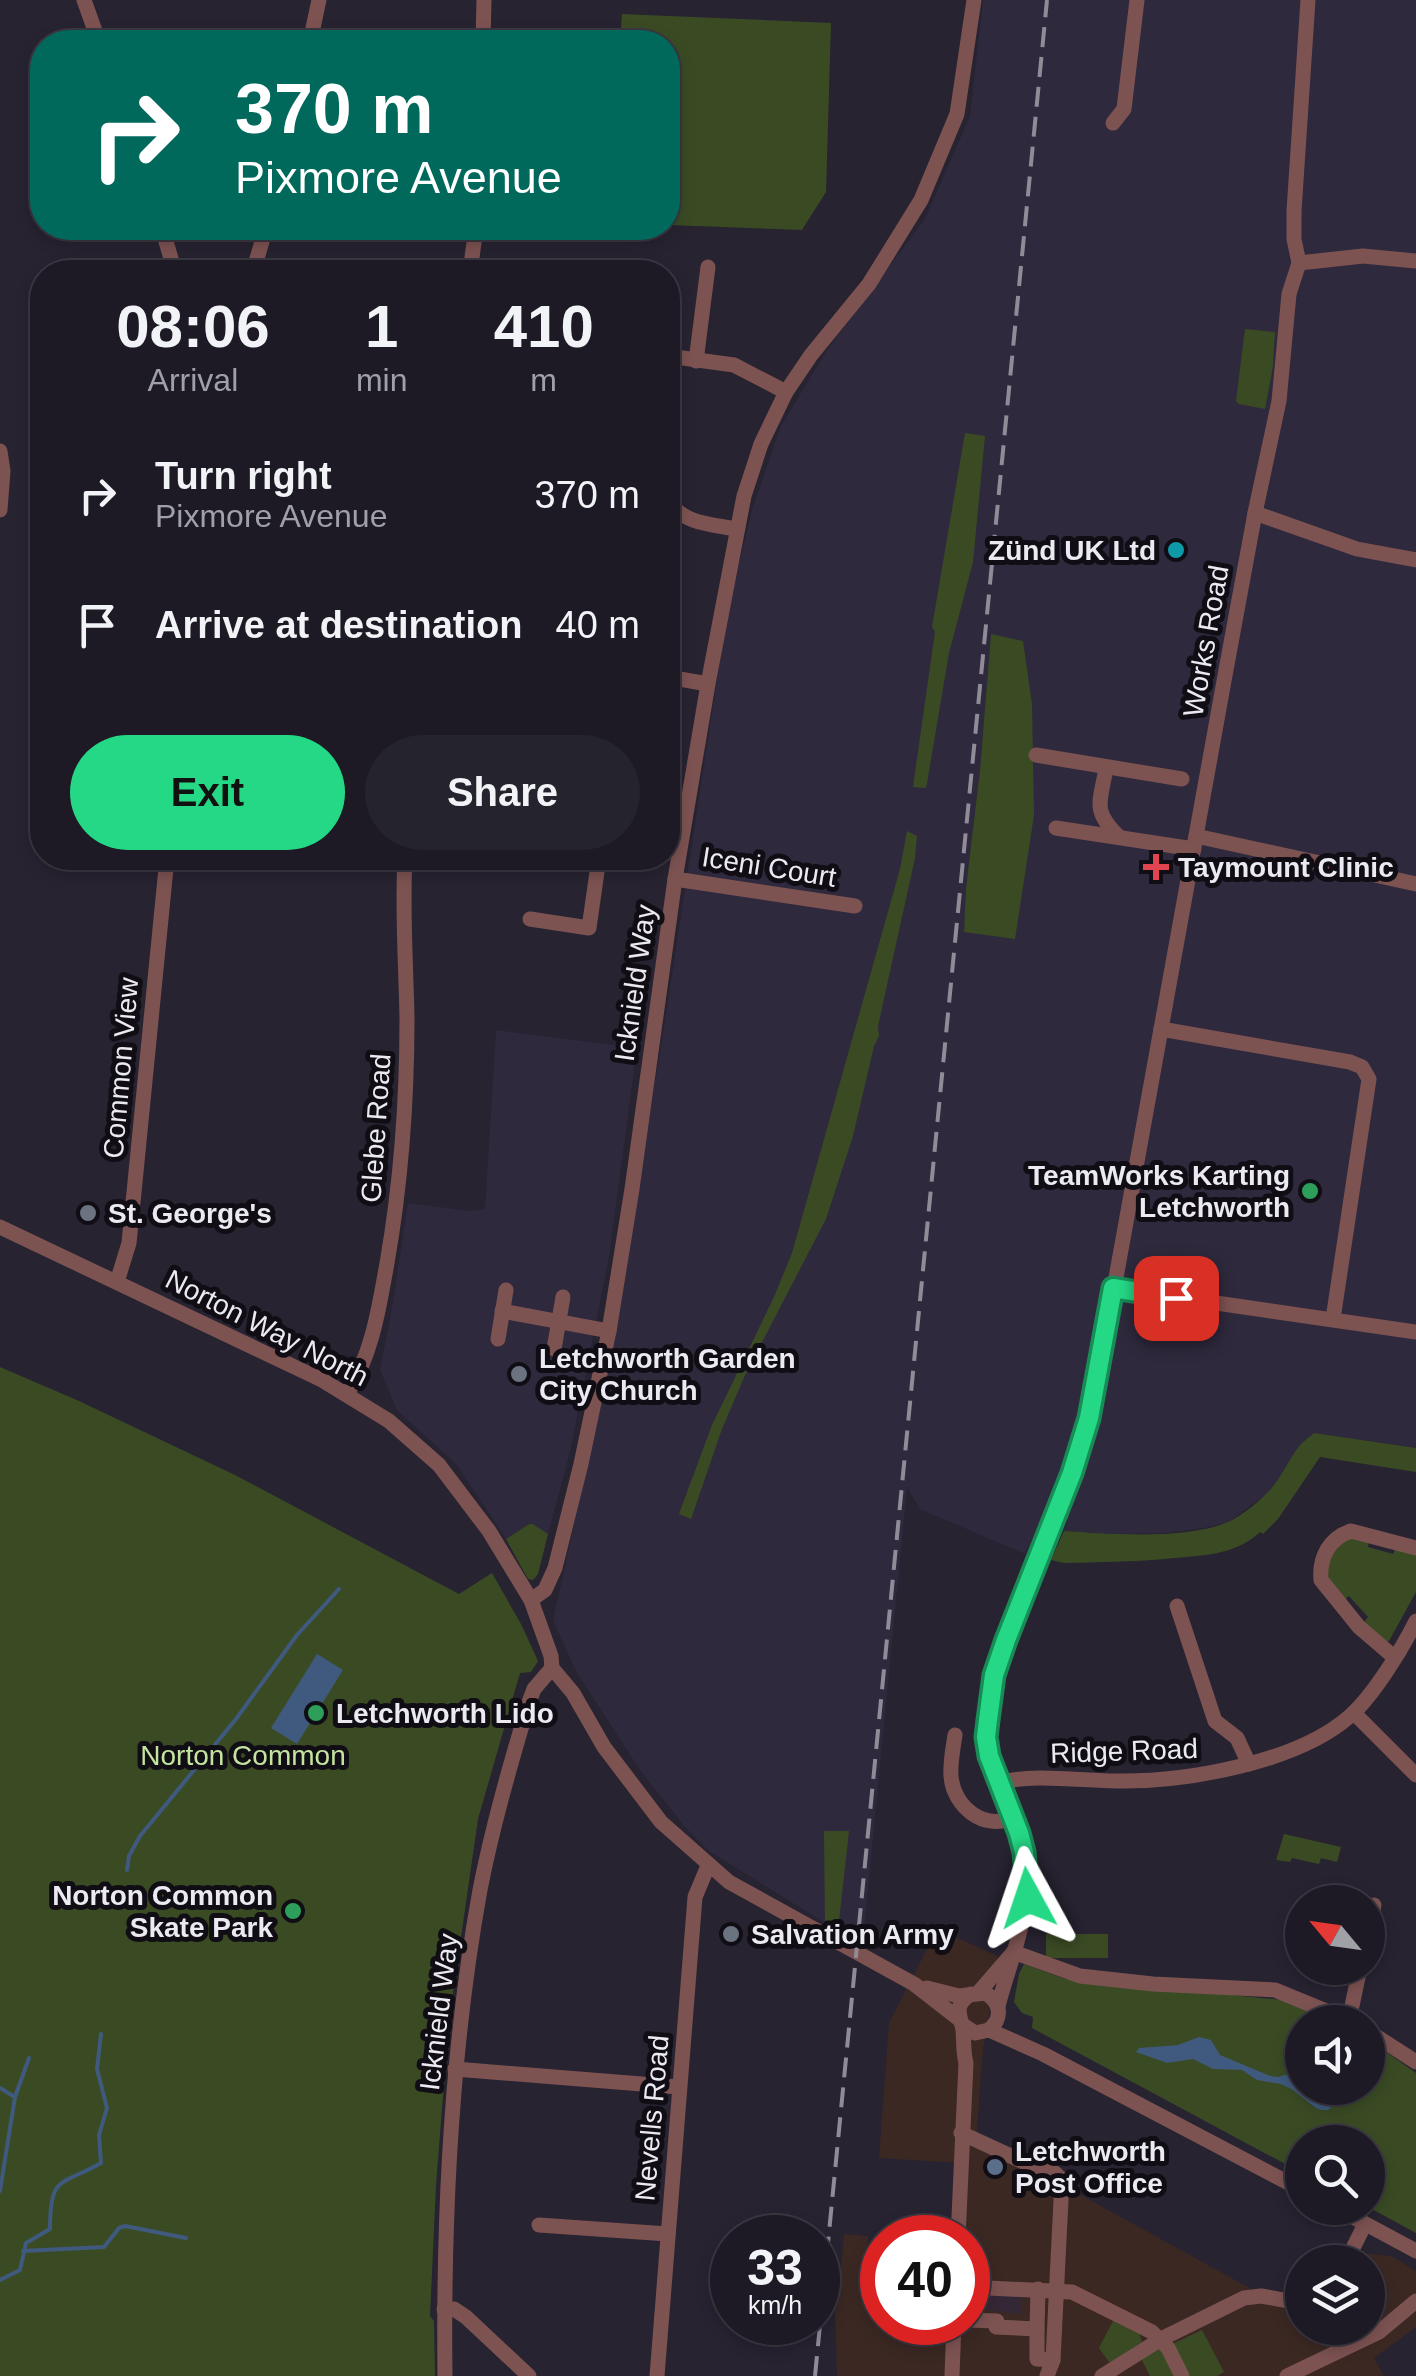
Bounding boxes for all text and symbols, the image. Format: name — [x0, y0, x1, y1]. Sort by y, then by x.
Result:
icon: right — [70, 70, 200, 200]
text: 370 m — [235, 70, 433, 148]
text: Pixmore Avenue — [235, 152, 562, 203]
text: 08:06 — [116, 293, 270, 360]
text: 1 — [365, 293, 398, 360]
text: 410 — [494, 293, 594, 360]
text: Arrival — [148, 362, 238, 398]
text: min — [356, 362, 407, 398]
text: m — [530, 362, 557, 398]
text: Turn right — [155, 455, 332, 497]
icon: right — [70, 468, 125, 523]
text: 370 m — [534, 474, 640, 516]
text: Pixmore Avenue — [155, 498, 387, 534]
place label: Zünd UK Ltd — [988, 535, 1156, 566]
marker: Zünd UK Ltd — [1165, 539, 1187, 561]
street label: Works Road — [1177, 563, 1235, 719]
icon: arrive — [70, 598, 125, 653]
text: Arrive at destination — [155, 604, 522, 646]
text: 40 m — [556, 604, 640, 646]
button: Exit — [70, 735, 345, 850]
button: Share — [365, 735, 640, 850]
street label: Iceni Court — [700, 841, 838, 893]
place label: Taymount Clinic — [1178, 852, 1394, 883]
marker: Taymount Clinic — [1143, 854, 1169, 880]
street label: Icknield Way — [609, 903, 661, 1063]
street label: Common View — [98, 975, 144, 1160]
street label: Glebe Road — [355, 1052, 397, 1204]
place label: TeamWorks Karting Letchworth — [1028, 1160, 1290, 1223]
marker: TeamWorks Karting Letchworth — [1299, 1180, 1321, 1202]
place label: St. George's — [108, 1198, 272, 1229]
marker: St. George's — [77, 1202, 99, 1224]
pin — [1134, 1256, 1219, 1341]
street label: Norton Way North — [161, 1264, 373, 1392]
icon: arrive — [1149, 1271, 1204, 1326]
place label: Letchworth Garden City Church — [539, 1343, 796, 1406]
marker: Letchworth Garden City Church — [508, 1363, 530, 1385]
place label: Letchworth Lido — [336, 1698, 554, 1729]
marker: Letchworth Lido — [305, 1702, 327, 1724]
street label: Ridge Road — [1050, 1733, 1198, 1769]
park label: Norton Common — [140, 1740, 346, 1771]
position arrow — [976, 1846, 1080, 1950]
place label: Norton Common Skate Park — [52, 1880, 273, 1943]
north arrow — [1285, 1885, 1385, 1985]
map controls — [1285, 1885, 1385, 2345]
marker: Norton Common Skate Park — [282, 1900, 304, 1922]
place label: Salvation Army — [751, 1919, 954, 1950]
marker: Salvation Army — [720, 1923, 742, 1945]
street label: Icknield Way — [414, 1932, 464, 2092]
button: sound — [1285, 2005, 1385, 2105]
street label: Nevells Road — [629, 2034, 675, 2202]
button: search — [1285, 2125, 1385, 2225]
place label: Letchworth Post Office — [1015, 2136, 1166, 2199]
marker: Letchworth Post Office — [984, 2156, 1006, 2178]
speed limit sign: 40 — [860, 2215, 990, 2345]
text: 33 — [747, 2240, 803, 2296]
button: layers — [1285, 2245, 1385, 2345]
text: km/h — [748, 2291, 802, 2319]

